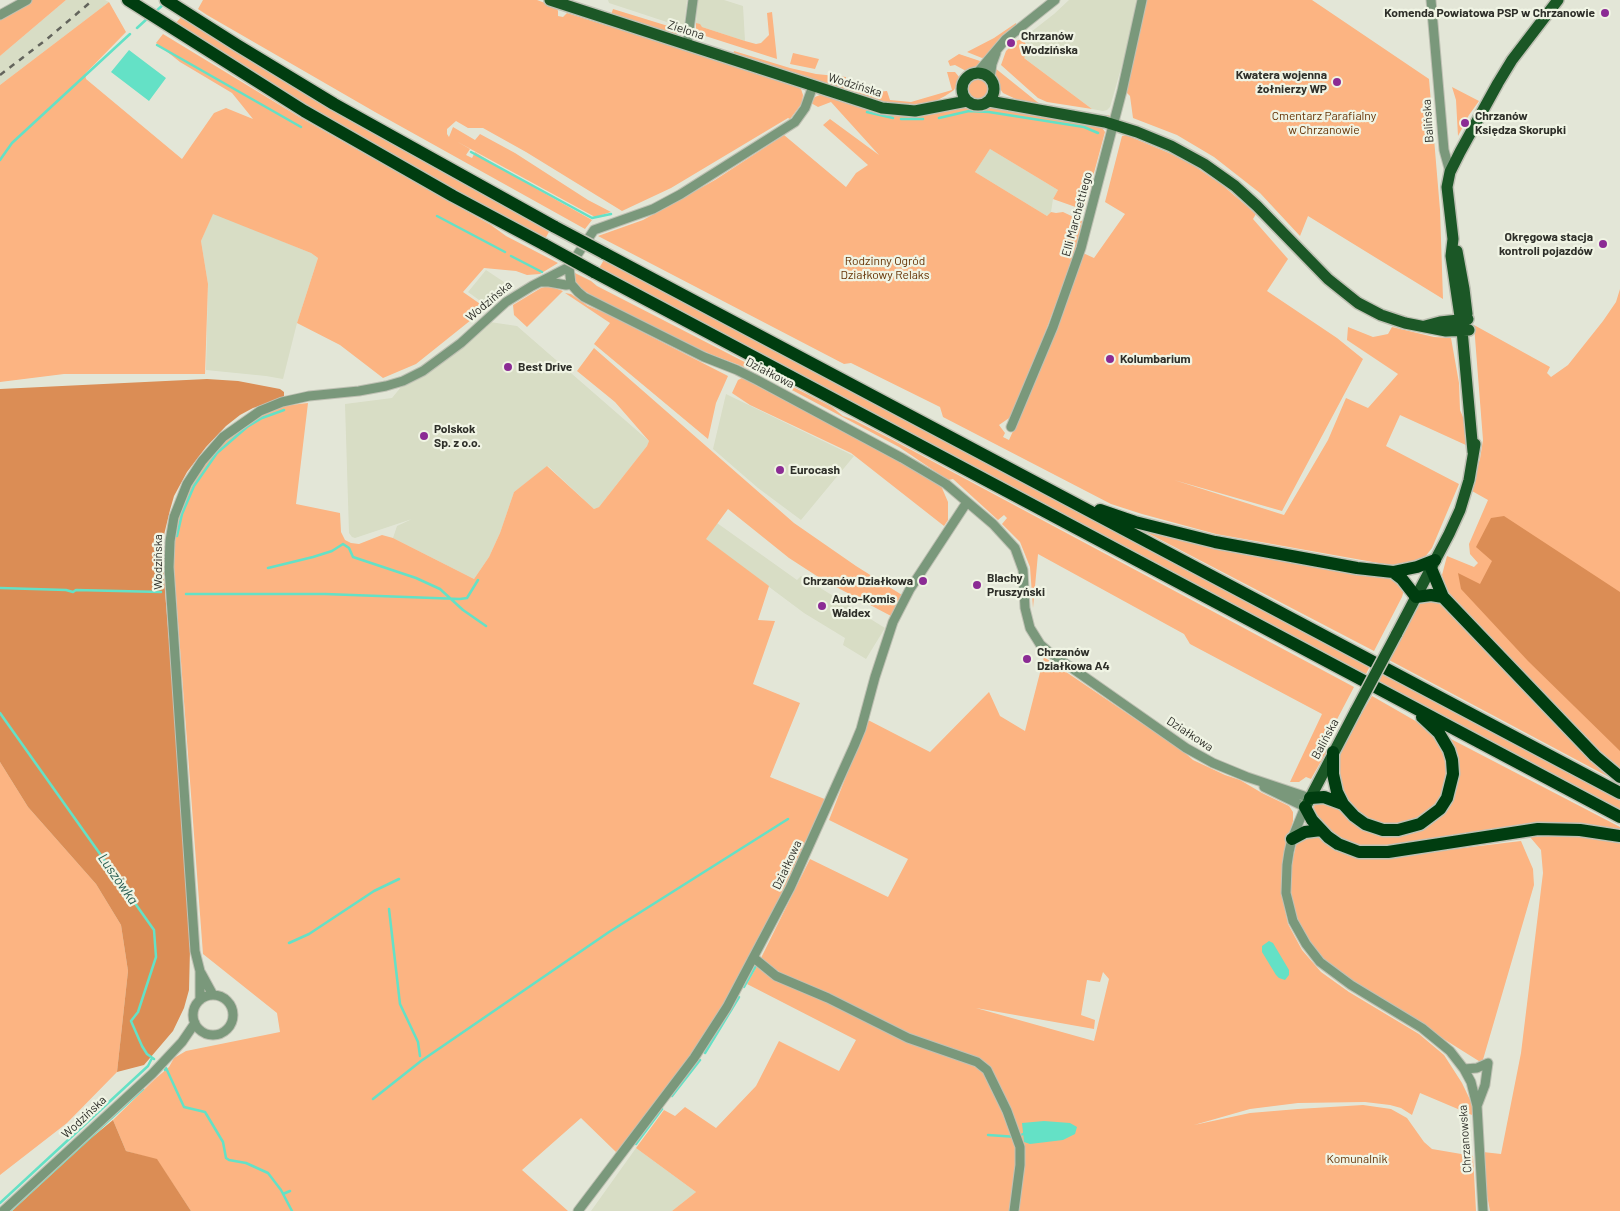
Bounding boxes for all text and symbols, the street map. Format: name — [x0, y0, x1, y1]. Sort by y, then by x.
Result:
place label: Komenda Powiatowa PSP w Chrzanowie — [1384, 6, 1595, 20]
marker: Komenda Powiatowa PSP w Chrzanowie — [1599, 7, 1611, 19]
street label: Zielona — [666, 17, 706, 43]
place label: Chrzanów Wodzińska — [1021, 29, 1078, 57]
marker: Chrzanów Wodzińska — [1005, 37, 1017, 49]
place label: Kwatera wojenna żołnierzy WP — [1236, 68, 1327, 96]
street label: Wodzińska — [826, 70, 884, 100]
marker: Kwatera wojenna żołnierzy WP — [1331, 76, 1343, 88]
street label: Balińska — [1419, 99, 1437, 143]
park label: Cmentarz Parafialny w Chrzanowie — [1272, 109, 1376, 137]
place label: Chrzanów Księdza Skorupki — [1475, 109, 1566, 137]
marker: Chrzanów Księdza Skorupki — [1459, 117, 1471, 129]
street label: Elli Marchettiego — [1059, 170, 1095, 258]
place label: Okręgowa stacja kontroli pojazdów — [1499, 230, 1593, 258]
marker: Okręgowa stacja kontroli pojazdów — [1597, 238, 1609, 250]
park label: Rodzinny Ogród Działkowy Relaks — [840, 254, 930, 282]
street label: Wodzińska — [463, 278, 515, 324]
place label: Kolumbarium — [1120, 352, 1191, 366]
marker: Kolumbarium — [1104, 353, 1116, 365]
street label: Działkowa — [743, 355, 797, 391]
place label: Best Drive — [518, 360, 572, 374]
marker: Best Drive — [502, 361, 514, 373]
place label: Polskok Sp. z o.o. — [434, 422, 481, 450]
marker: Polskok Sp. z o.o. — [418, 430, 430, 442]
place label: Eurocash — [790, 463, 840, 477]
marker: Eurocash — [774, 464, 786, 476]
street label: Wodzińska — [151, 534, 165, 590]
place label: Blachy Pruszyński — [987, 571, 1045, 599]
place label: Chrzanów Działkowa — [803, 574, 913, 588]
marker: Chrzanów Działkowa — [917, 575, 929, 587]
marker: Blachy Pruszyński — [971, 579, 983, 591]
place label: Auto-Komis Waldex — [832, 592, 896, 620]
marker: Auto-Komis Waldex — [816, 600, 828, 612]
place label: Chrzanów Działkowa A4 — [1037, 645, 1110, 673]
marker: Chrzanów Działkowa A4 — [1021, 653, 1033, 665]
street label: Działkowa — [1164, 714, 1216, 754]
street label: Balińska — [1308, 716, 1342, 762]
street label: Działkowa — [769, 838, 805, 892]
water label: Luszówka — [94, 850, 142, 908]
street label: Wodzińska — [59, 1093, 109, 1141]
street label: Chrzanowska — [1455, 1104, 1475, 1174]
park label: Komunalnik — [1327, 1152, 1387, 1166]

